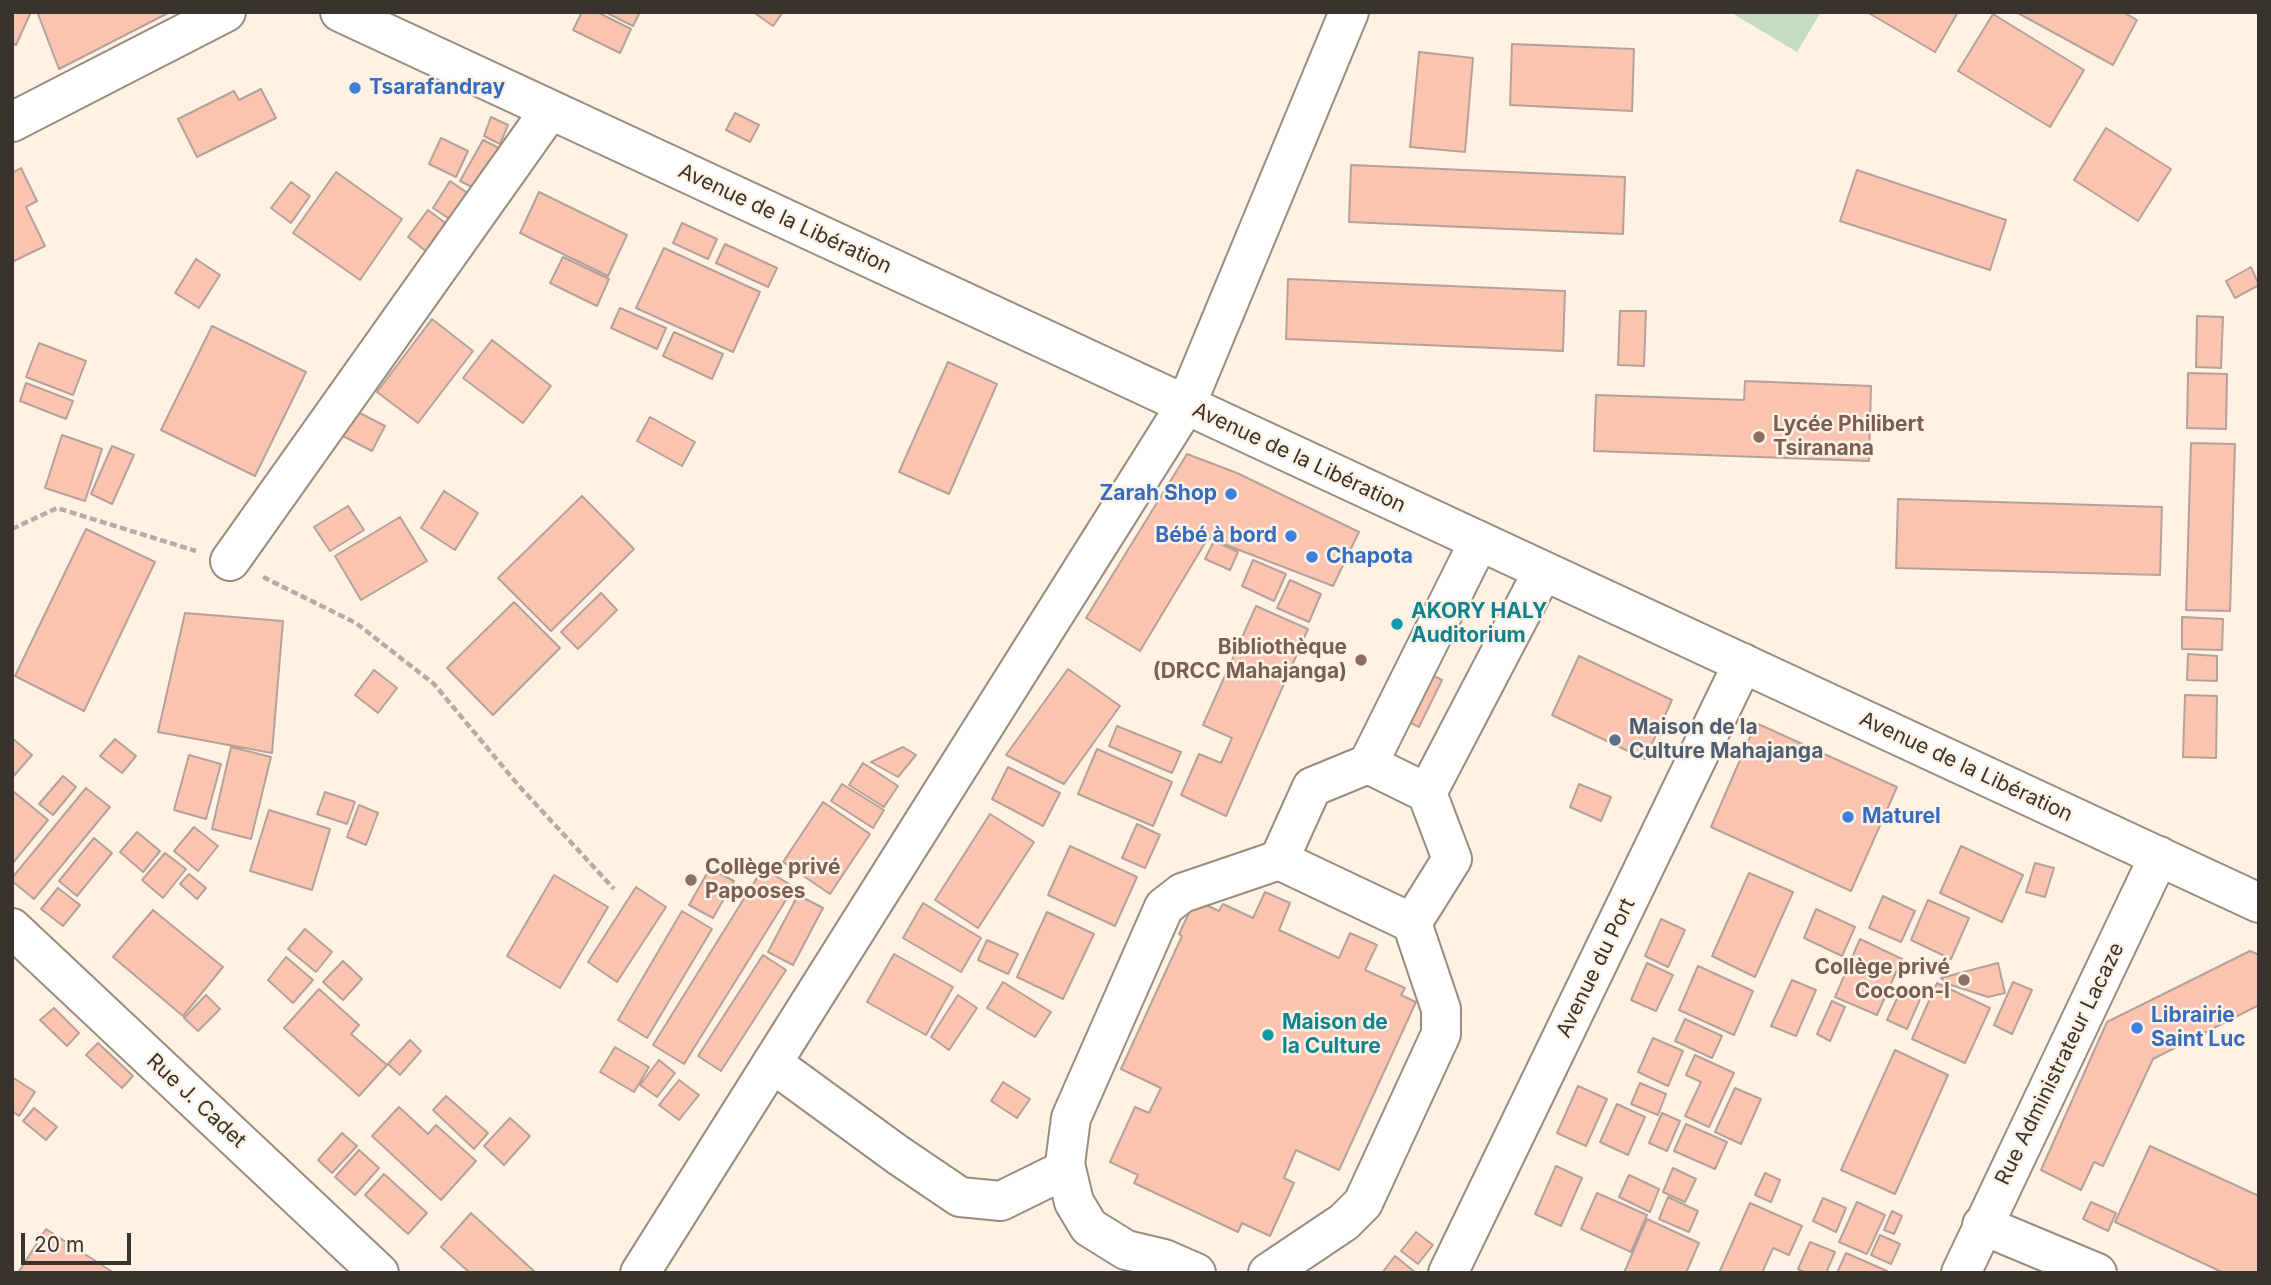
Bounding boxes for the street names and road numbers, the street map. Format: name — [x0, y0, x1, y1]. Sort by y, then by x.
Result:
street label: Avenue de la Libération — [674, 159, 896, 279]
street label: Avenue de la Libération — [1188, 398, 1410, 518]
street label: Avenue de la Libération — [1855, 707, 2077, 827]
street label: Avenue du Port — [1551, 894, 1641, 1042]
street label: Rue Administrateur Lacaze — [1990, 939, 2130, 1189]
street label: Rue J. Cadet — [141, 1049, 251, 1153]

